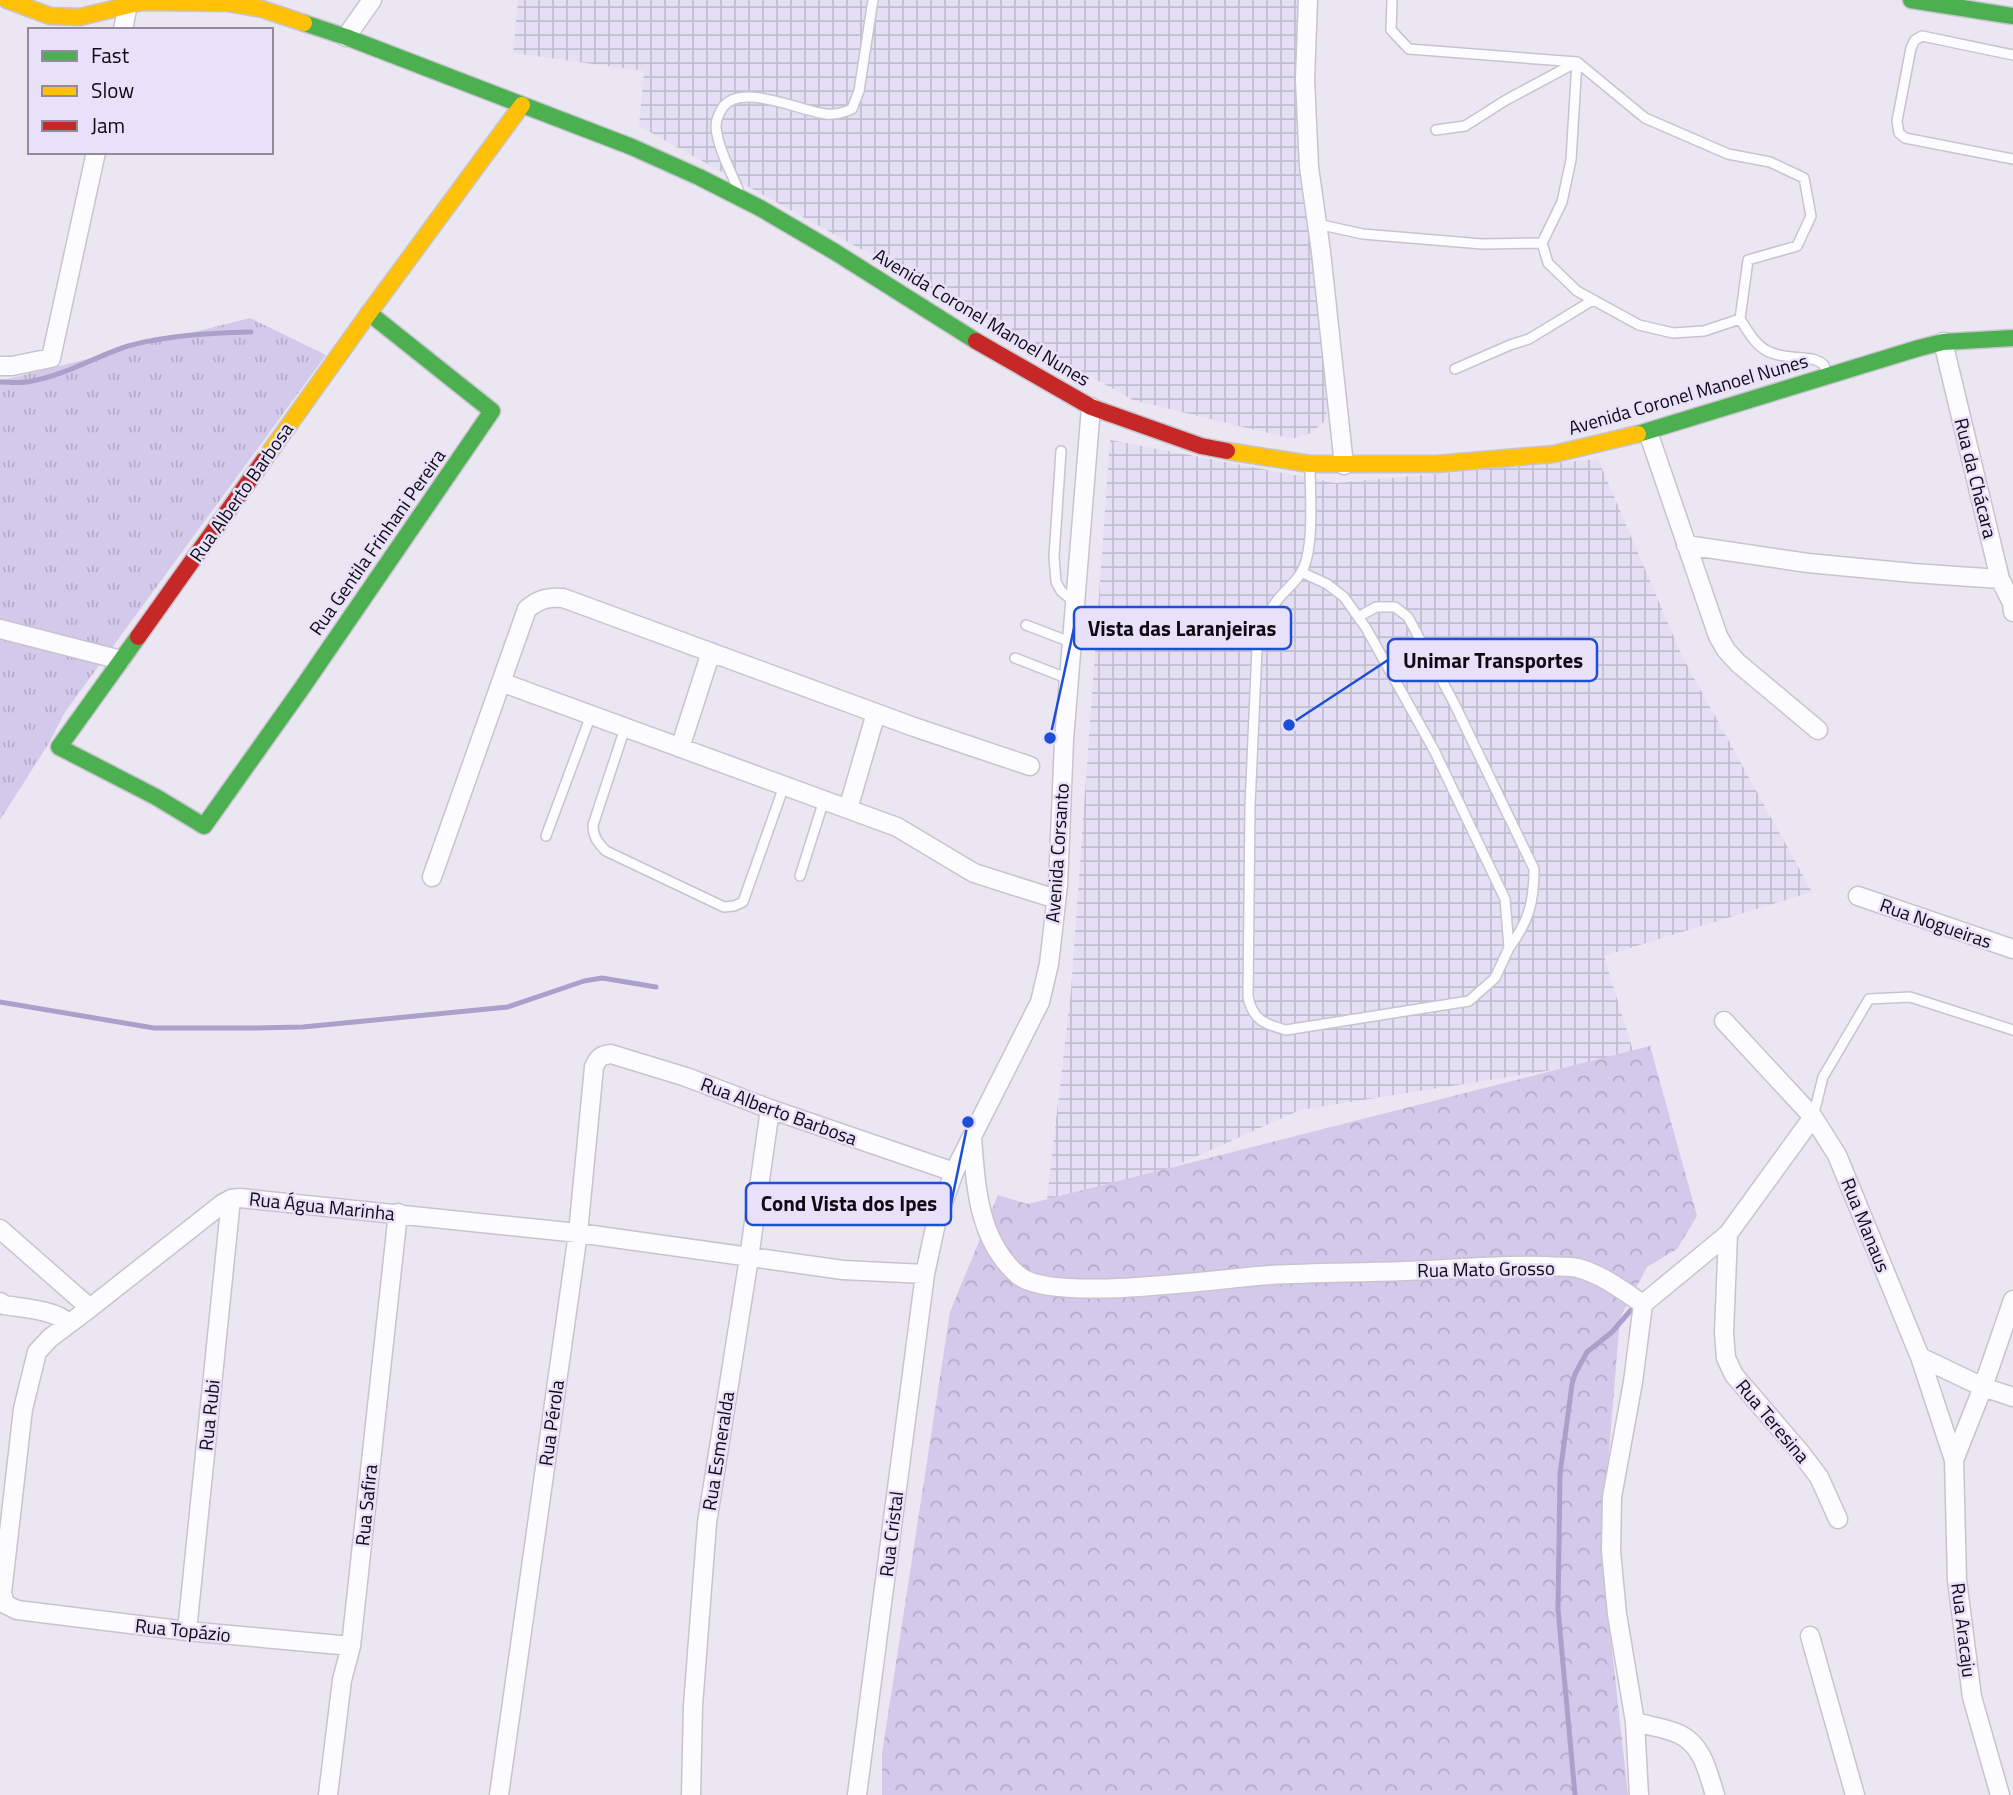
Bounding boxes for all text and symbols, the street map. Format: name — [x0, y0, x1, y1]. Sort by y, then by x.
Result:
legend — [28, 28, 273, 154]
text: Fast — [91, 39, 130, 71]
text: Slow — [91, 74, 134, 106]
text: Jam — [91, 109, 125, 141]
street label: Avenida Coronel Manoel Nunes — [868, 240, 1096, 393]
street label: Avenida Coronel Manoel Nunes — [1565, 345, 1811, 442]
street label: Rua da Chácara — [1948, 415, 2006, 542]
street label: Rua Alberto Barbosa — [182, 416, 300, 567]
street label: Rua Gentila Frinhani Pereira — [301, 442, 452, 641]
callout: Vista das Laranjeiras — [1074, 607, 1291, 649]
text: Vista das Laranjeiras — [1088, 612, 1276, 644]
callout: Unimar Transportes — [1388, 639, 1597, 681]
text: Unimar Transportes — [1403, 644, 1583, 676]
street label: Avenida Corsanto — [1037, 782, 1076, 924]
street label: Rua Nogueiras — [1876, 890, 1996, 955]
street label: Rua Alberto Barbosa — [697, 1069, 862, 1152]
street label: Rua Manaus — [1834, 1173, 1899, 1277]
street label: Rua Água Marinha — [248, 1183, 397, 1228]
callout: Cond Vista dos Ipes — [746, 1183, 951, 1225]
text: Cond Vista dos Ipes — [761, 1187, 937, 1219]
street label: Rua Mato Grosso — [1417, 1253, 1555, 1284]
street label: Rua Teresina — [1729, 1372, 1818, 1469]
street label: Rua Rubi — [190, 1378, 227, 1452]
street label: Rua Pérola — [530, 1378, 571, 1468]
street label: Rua Esmeralda — [694, 1389, 741, 1513]
street label: Rua Safira — [347, 1462, 384, 1547]
street label: Rua Cristal — [871, 1490, 910, 1578]
street label: Rua Aracaju — [1944, 1581, 1985, 1679]
street label: Rua Topázio — [134, 1610, 232, 1649]

